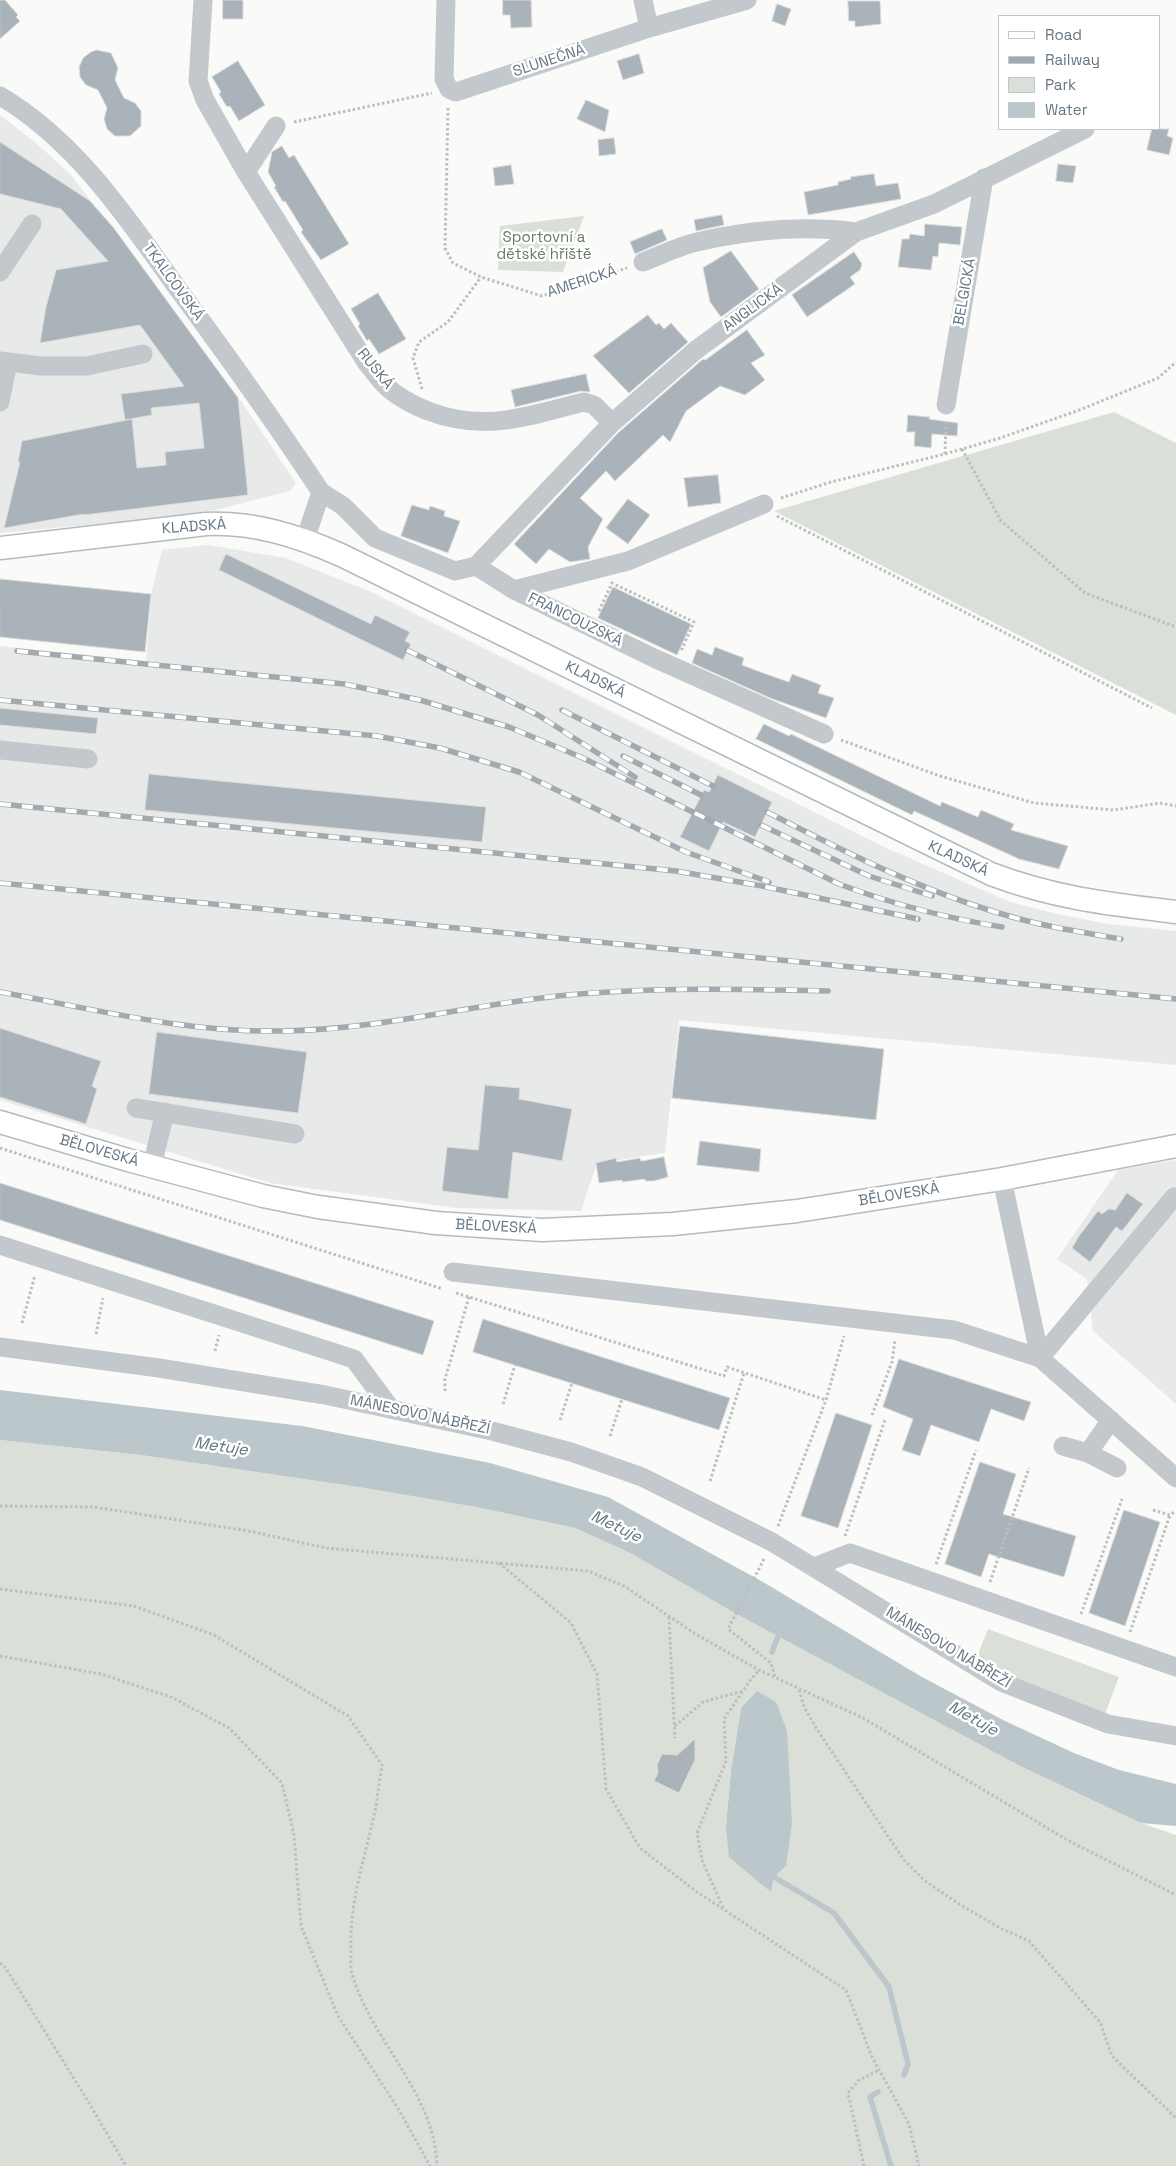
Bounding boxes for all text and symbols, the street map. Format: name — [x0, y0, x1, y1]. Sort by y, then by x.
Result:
legend — [998, 15, 1161, 130]
text: Road — [1045, 25, 1082, 44]
street label: SLUNEČNÁ — [511, 41, 587, 81]
text: Railway — [1045, 50, 1100, 69]
text: Park — [1045, 75, 1076, 94]
text: Water — [1045, 100, 1087, 119]
park label: Sportovní a dětské hřiště — [496, 229, 592, 264]
street label: TKALCOVSKÁ — [139, 240, 207, 324]
street label: BELGICKÁ — [950, 257, 980, 327]
street label: AMERICKÁ — [545, 262, 619, 302]
street label: ANGLICKÁ — [720, 280, 786, 336]
street label: RUSKÁ — [353, 345, 397, 393]
street label: KLADSKÁ — [161, 516, 227, 538]
street label: FRANCOUZSKÁ — [525, 589, 625, 651]
street label: KLADSKÁ — [562, 658, 628, 702]
street label: KLADSKÁ — [925, 837, 991, 881]
street label: BĚLOVESKÁ — [57, 1131, 141, 1171]
street label: BĚLOVESKÁ — [857, 1180, 941, 1210]
street label: BĚLOVESKÁ — [455, 1216, 537, 1238]
street label: MÁNESOVO NÁBŘEŽÍ — [349, 1391, 491, 1439]
water label: Metuje — [193, 1434, 249, 1460]
water label: Metuje — [588, 1507, 644, 1547]
street label: MÁNESOVO NÁBŘEŽÍ — [882, 1604, 1014, 1692]
water label: Metuje — [945, 1698, 1001, 1740]

